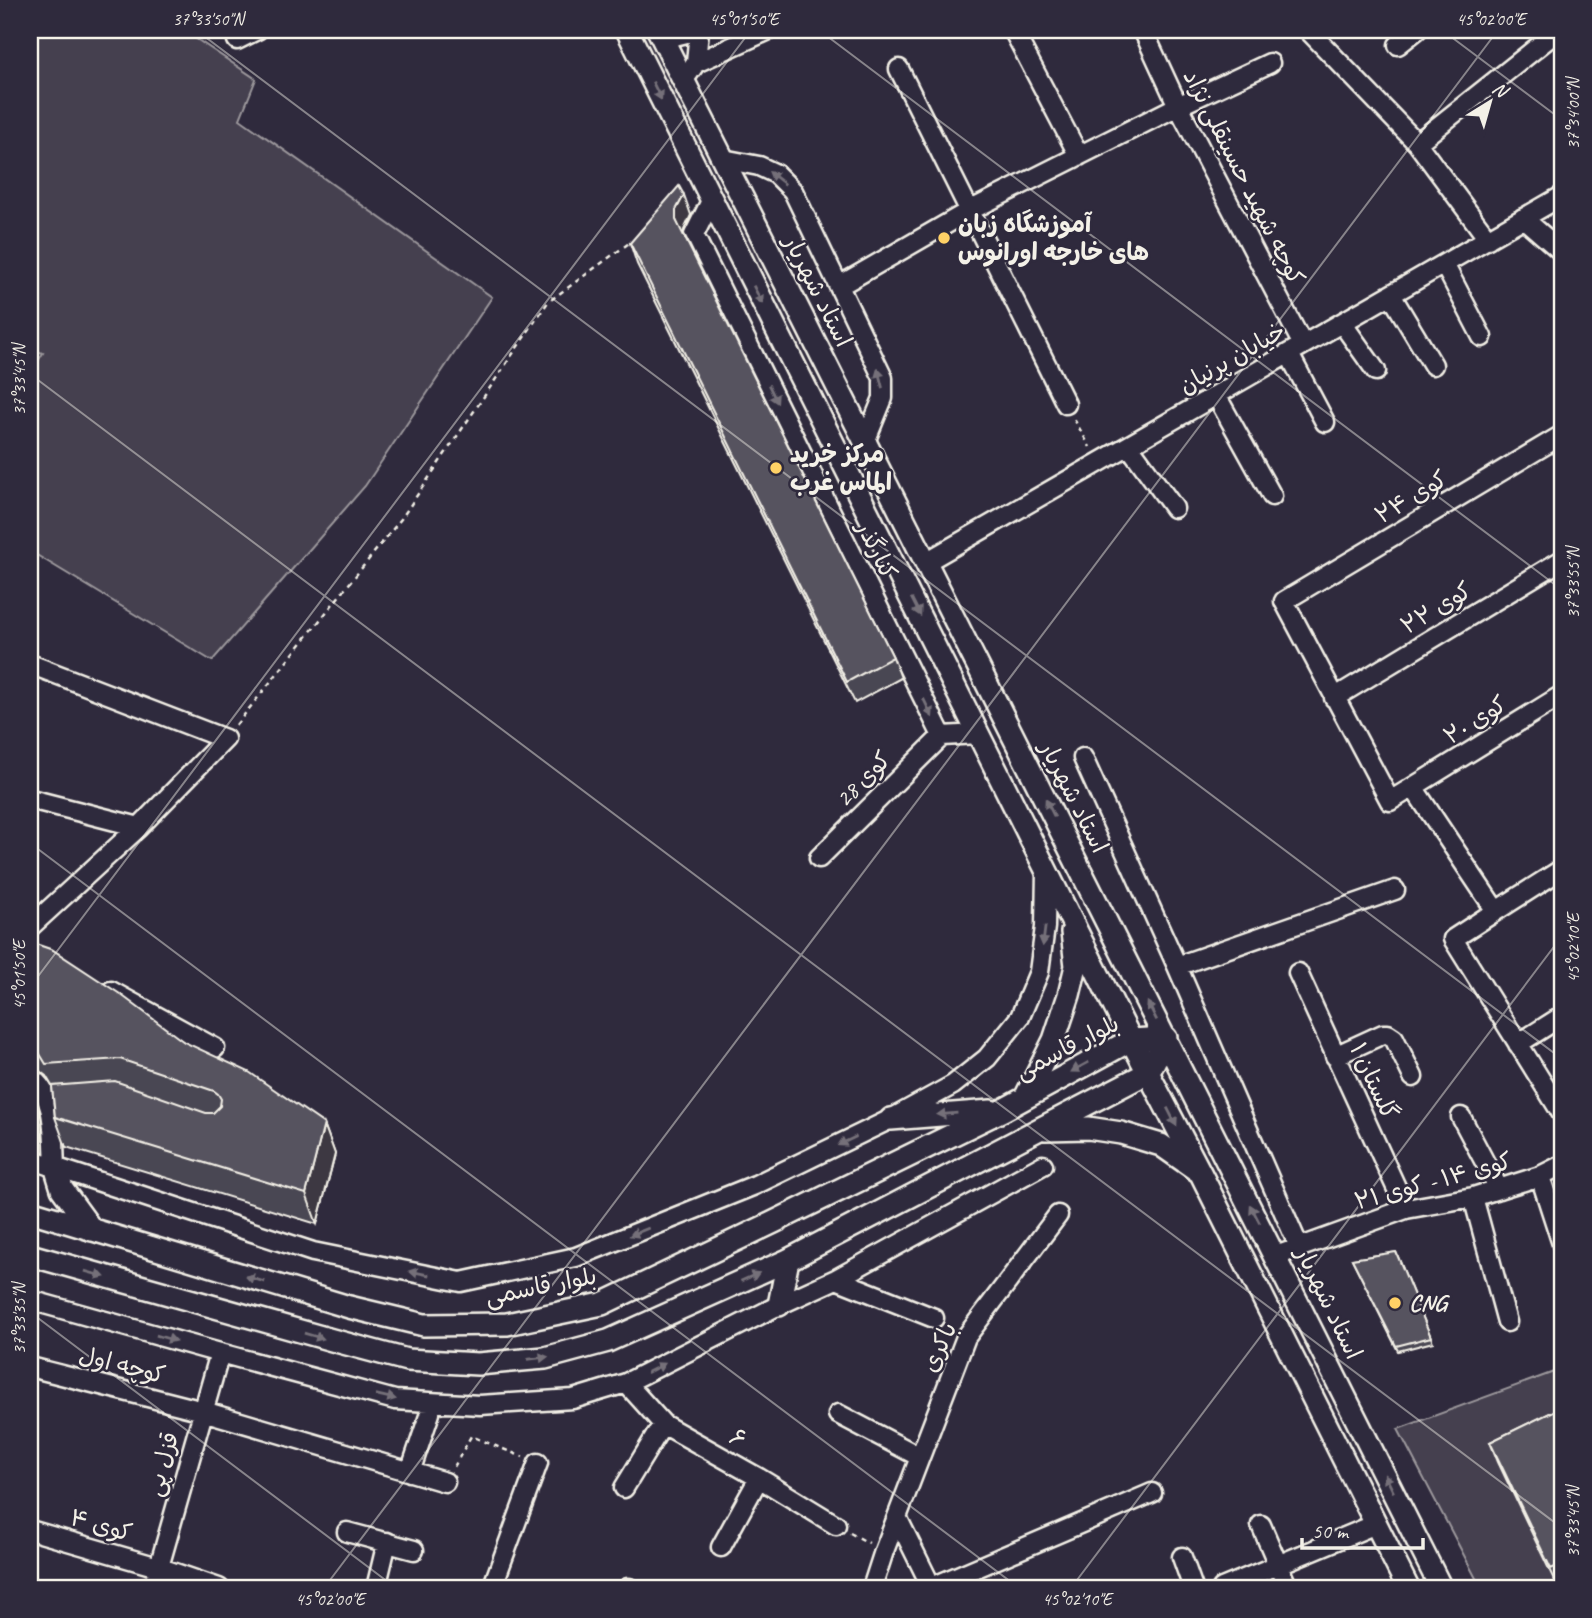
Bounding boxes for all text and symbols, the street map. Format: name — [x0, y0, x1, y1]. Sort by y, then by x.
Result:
text: 37°33'50"N — [173, 8, 247, 30]
text: 45°01'50"E — [709, 8, 781, 30]
text: 45°02'00"E — [1456, 8, 1528, 30]
street label: کوچه شهید حسینقلی نژاد — [1177, 64, 1311, 290]
north arrow — [1456, 66, 1526, 136]
text: 37°34'00"N — [1562, 75, 1584, 149]
text: N — [1488, 76, 1514, 104]
one-way arrow — [651, 81, 663, 101]
one-way arrow — [769, 170, 787, 185]
place label: آموزشگاه زبان های خارجه اورانوس — [958, 209, 1149, 267]
street label: استاد شهریار — [776, 228, 859, 352]
marker: آموزشگاه زبان های خارجه اورانوس — [936, 230, 952, 246]
one-way arrow — [753, 285, 764, 305]
street label: خیابان پرنیان — [1173, 315, 1291, 401]
text: 37°33'45"N — [8, 341, 30, 415]
one-way arrow — [874, 367, 885, 389]
one-way arrow — [767, 384, 778, 404]
place label: مرکز خرید الماس غرب — [790, 439, 892, 497]
marker: مرکز خرید الماس غرب — [768, 460, 784, 476]
street label: کوی ۲۴ — [1369, 464, 1453, 530]
street label: کنارگذر — [849, 514, 904, 584]
text: 37°33'55"N — [1562, 544, 1584, 618]
street label: کوی ۲۲ — [1395, 575, 1477, 641]
one-way arrow — [910, 597, 921, 617]
street label: کوی ۲۰ — [1438, 689, 1512, 751]
one-way arrow — [922, 698, 933, 718]
street label: استاد شهریار — [1032, 734, 1115, 858]
street label: کوی 28 — [829, 745, 897, 813]
one-way arrow — [1044, 798, 1055, 818]
text: 45°02'10"E — [1562, 911, 1584, 983]
one-way arrow — [1038, 925, 1049, 947]
text: 45°01'50"E — [8, 938, 30, 1010]
one-way arrow — [1147, 1001, 1158, 1021]
street label: بلوار قاسمی — [1010, 1008, 1124, 1086]
street label: ۱ گلستان — [1343, 1038, 1405, 1124]
one-way arrow — [1071, 1061, 1090, 1073]
one-way arrow — [1166, 1107, 1177, 1127]
one-way arrow — [936, 1109, 958, 1120]
one-way arrow — [837, 1135, 857, 1146]
street label: کوی ۱۴ - کوی ۲۱ — [1351, 1146, 1515, 1216]
one-way arrow — [1250, 1204, 1261, 1224]
one-way arrow — [628, 1226, 649, 1237]
street label: استاد شهریار — [1288, 1240, 1369, 1364]
street label: بلوار قاسمی — [483, 1260, 599, 1312]
one-way arrow — [408, 1268, 430, 1279]
one-way arrow — [85, 1269, 107, 1280]
one-way arrow — [740, 1271, 760, 1283]
one-way arrow — [244, 1274, 265, 1284]
text: 37°33'35"N — [8, 1280, 30, 1354]
place label: CNG — [1409, 1288, 1450, 1318]
marker: CNG — [1387, 1295, 1403, 1311]
street label: باکری — [914, 1317, 964, 1377]
one-way arrow — [304, 1331, 325, 1341]
one-way arrow — [155, 1333, 177, 1344]
street label: کوچه اول — [76, 1340, 168, 1390]
one-way arrow — [527, 1353, 549, 1364]
one-way arrow — [646, 1362, 666, 1373]
one-way arrow — [375, 1392, 397, 1403]
street label: ۶ — [724, 1421, 752, 1455]
street label: قزل پی — [139, 1428, 185, 1500]
one-way arrow — [1383, 1473, 1394, 1493]
text: 37°33'45"N — [1562, 1483, 1584, 1557]
street label: کوی ۴ — [67, 1502, 135, 1548]
scale bar — [1302, 1506, 1422, 1550]
text: 50 m — [1312, 1518, 1350, 1544]
text: 45°02'00"E — [295, 1588, 367, 1610]
text: 45°02'10"E — [1042, 1588, 1114, 1610]

